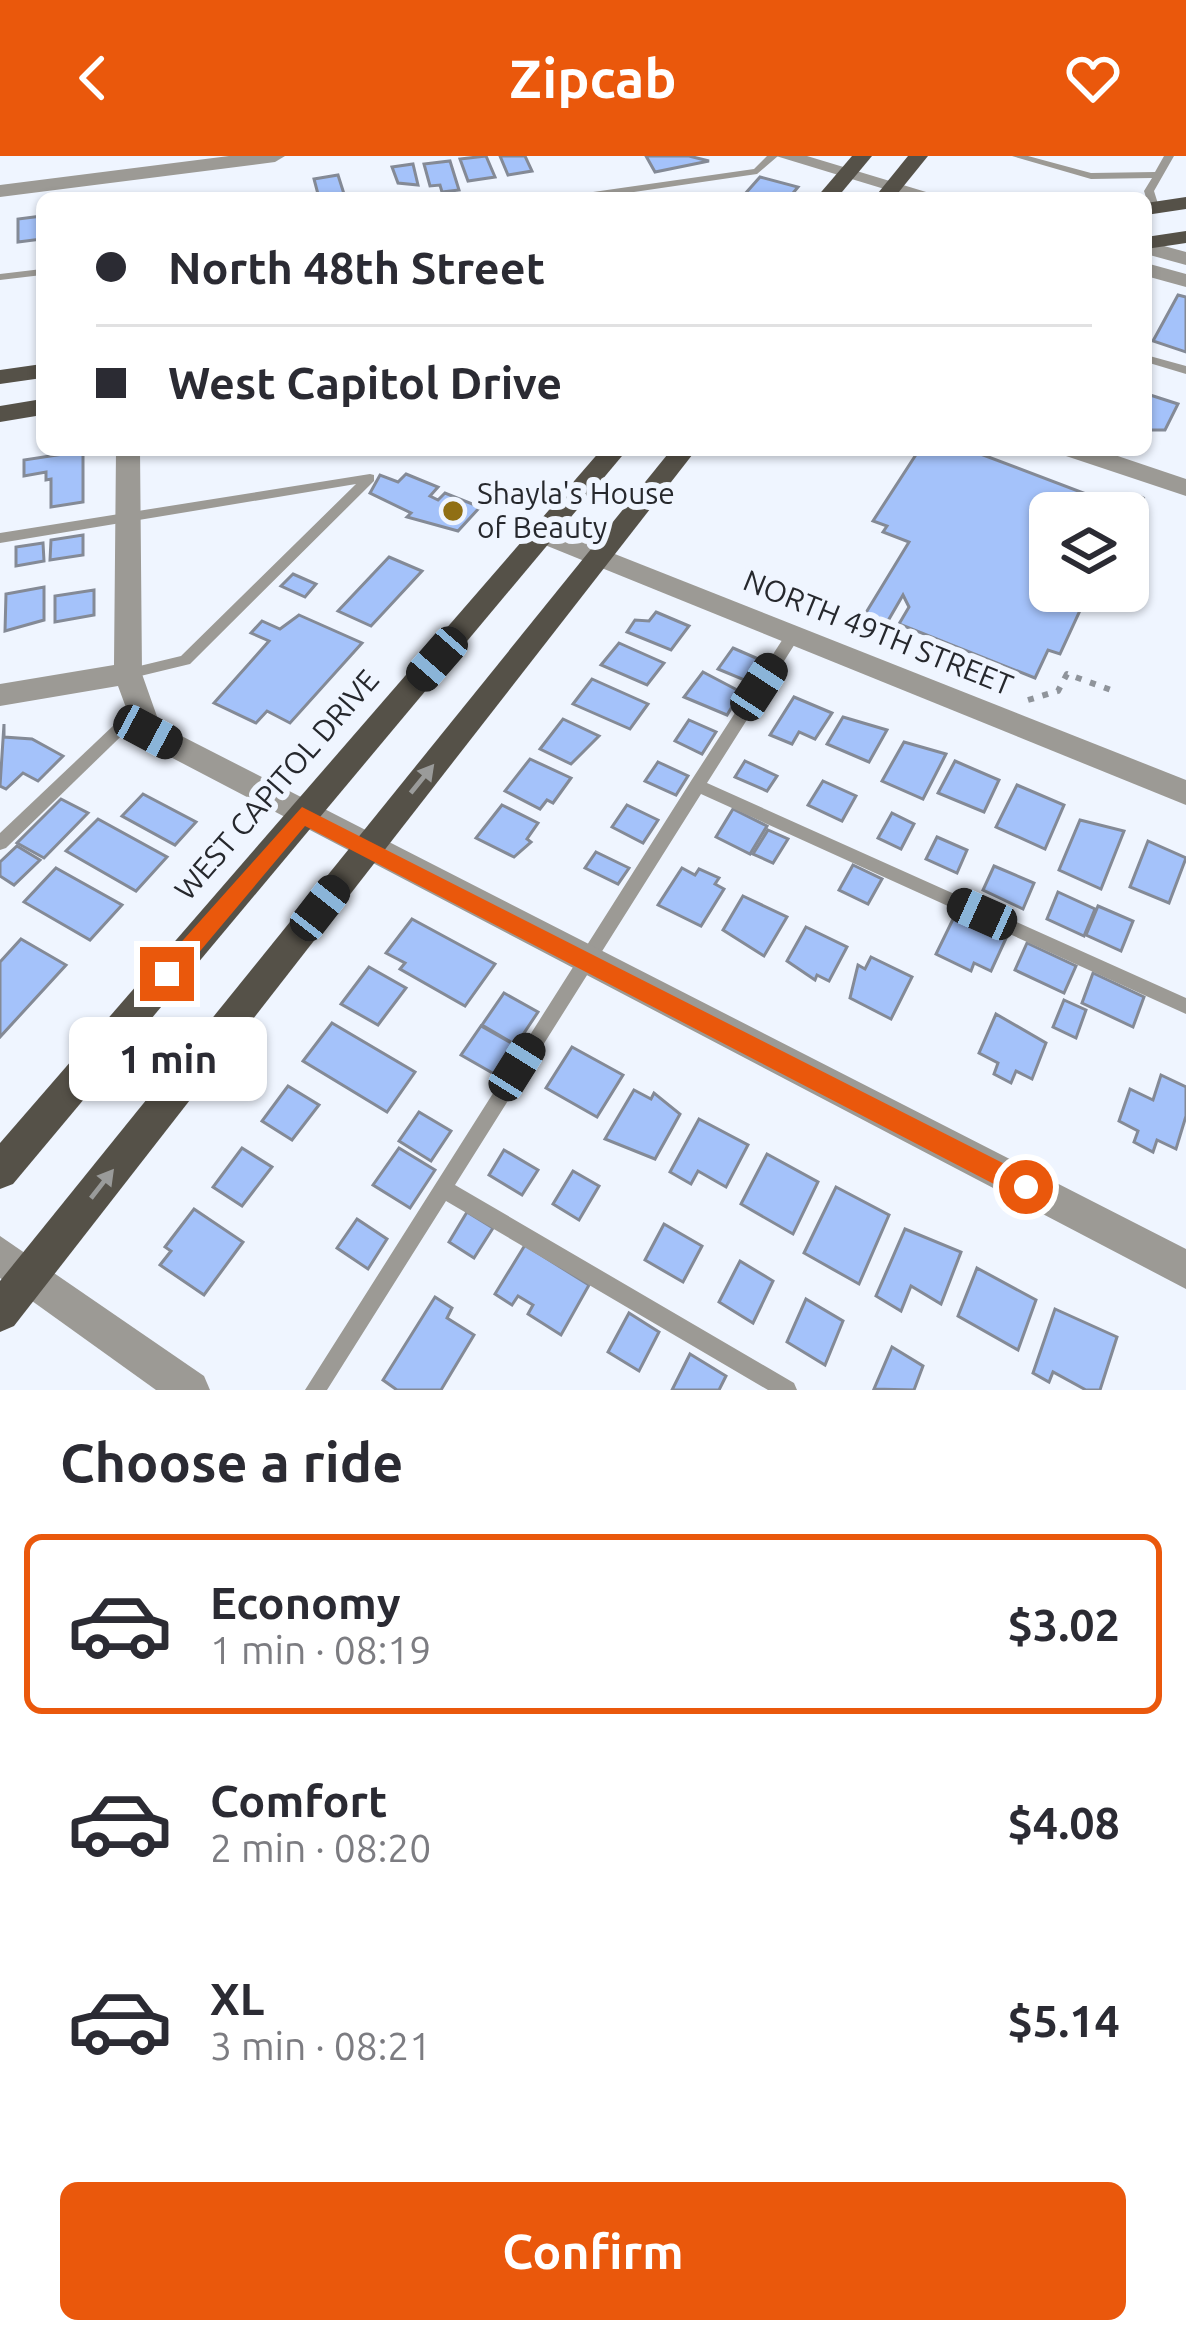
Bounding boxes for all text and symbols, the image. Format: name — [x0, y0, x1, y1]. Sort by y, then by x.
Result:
icon: back — [60, 45, 126, 111]
icon: heart — [1060, 45, 1126, 111]
text: Zipcab — [509, 48, 677, 108]
text: North 48th Street — [168, 242, 545, 293]
text: West Capitol Drive — [168, 357, 562, 408]
place label: Shayla's House of Beauty — [477, 476, 675, 544]
map controls — [1029, 492, 1149, 612]
button: layers — [1029, 492, 1149, 612]
marker: Shayla's House of Beauty — [440, 498, 466, 524]
street label: NORTH 49TH STREET — [739, 562, 1018, 702]
car — [400, 620, 474, 698]
car — [724, 647, 794, 727]
street label: WEST CAPITOL DRIVE — [167, 663, 385, 906]
car — [108, 699, 188, 765]
one-way arrow — [409, 764, 435, 795]
car — [284, 869, 356, 947]
car — [942, 883, 1022, 945]
route end — [140, 947, 194, 1001]
callout: 1 min — [68, 1016, 266, 1100]
car — [483, 1027, 551, 1107]
text: 1 min — [119, 1037, 217, 1080]
route start — [999, 1160, 1053, 1214]
one-way arrow — [89, 1168, 114, 1199]
text: Choose a ride — [60, 1432, 403, 1492]
icon: car — [66, 1570, 174, 1678]
text: Economy — [210, 1577, 401, 1628]
text: $3.02 — [1007, 1599, 1120, 1650]
text: 1 min · 08:19 — [210, 1628, 431, 1671]
icon: car — [66, 1768, 174, 1876]
text: Comfort — [210, 1775, 387, 1826]
text: $4.08 — [1007, 1797, 1120, 1848]
text: 2 min · 08:20 — [210, 1826, 431, 1869]
icon: car — [66, 1966, 174, 2074]
text: XL — [210, 1973, 264, 2024]
text: $5.14 — [1007, 1995, 1120, 2046]
text: 3 min · 08:21 — [210, 2024, 431, 2067]
button: Confirm — [60, 2182, 1126, 2320]

